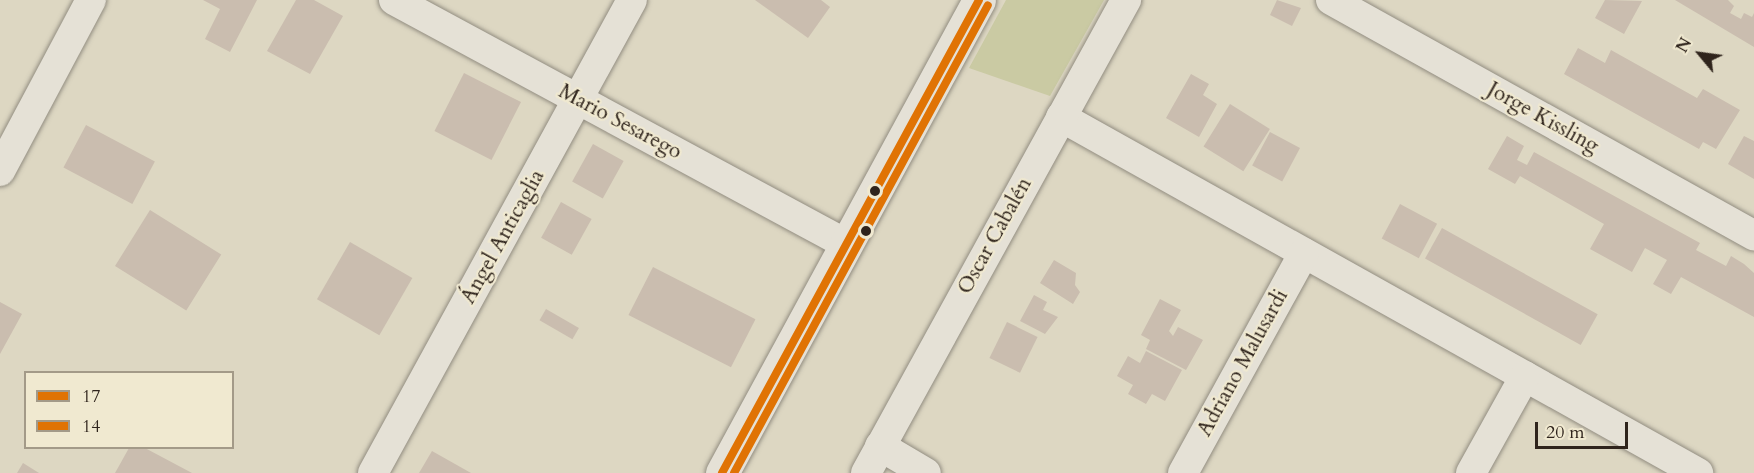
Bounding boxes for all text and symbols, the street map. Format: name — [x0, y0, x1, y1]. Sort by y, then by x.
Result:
north arrow — [1670, 24, 1730, 84]
text: N — [1671, 34, 1697, 57]
street label: Jorge Kissling — [1483, 77, 1603, 159]
street label: Mario Sesarego — [554, 79, 686, 165]
street label: Ángel Anticaglia — [456, 166, 550, 308]
street label: Oscar Cabalén — [953, 173, 1037, 299]
unlabelled marker — [869, 185, 881, 197]
unlabelled marker — [860, 225, 872, 237]
street label: Adriano Malusardi — [1192, 285, 1294, 441]
legend — [24, 371, 234, 449]
text: 17 — [82, 384, 100, 409]
scale bar — [1538, 410, 1631, 448]
text: 14 — [82, 414, 100, 439]
text: 20 m — [1546, 420, 1585, 445]

